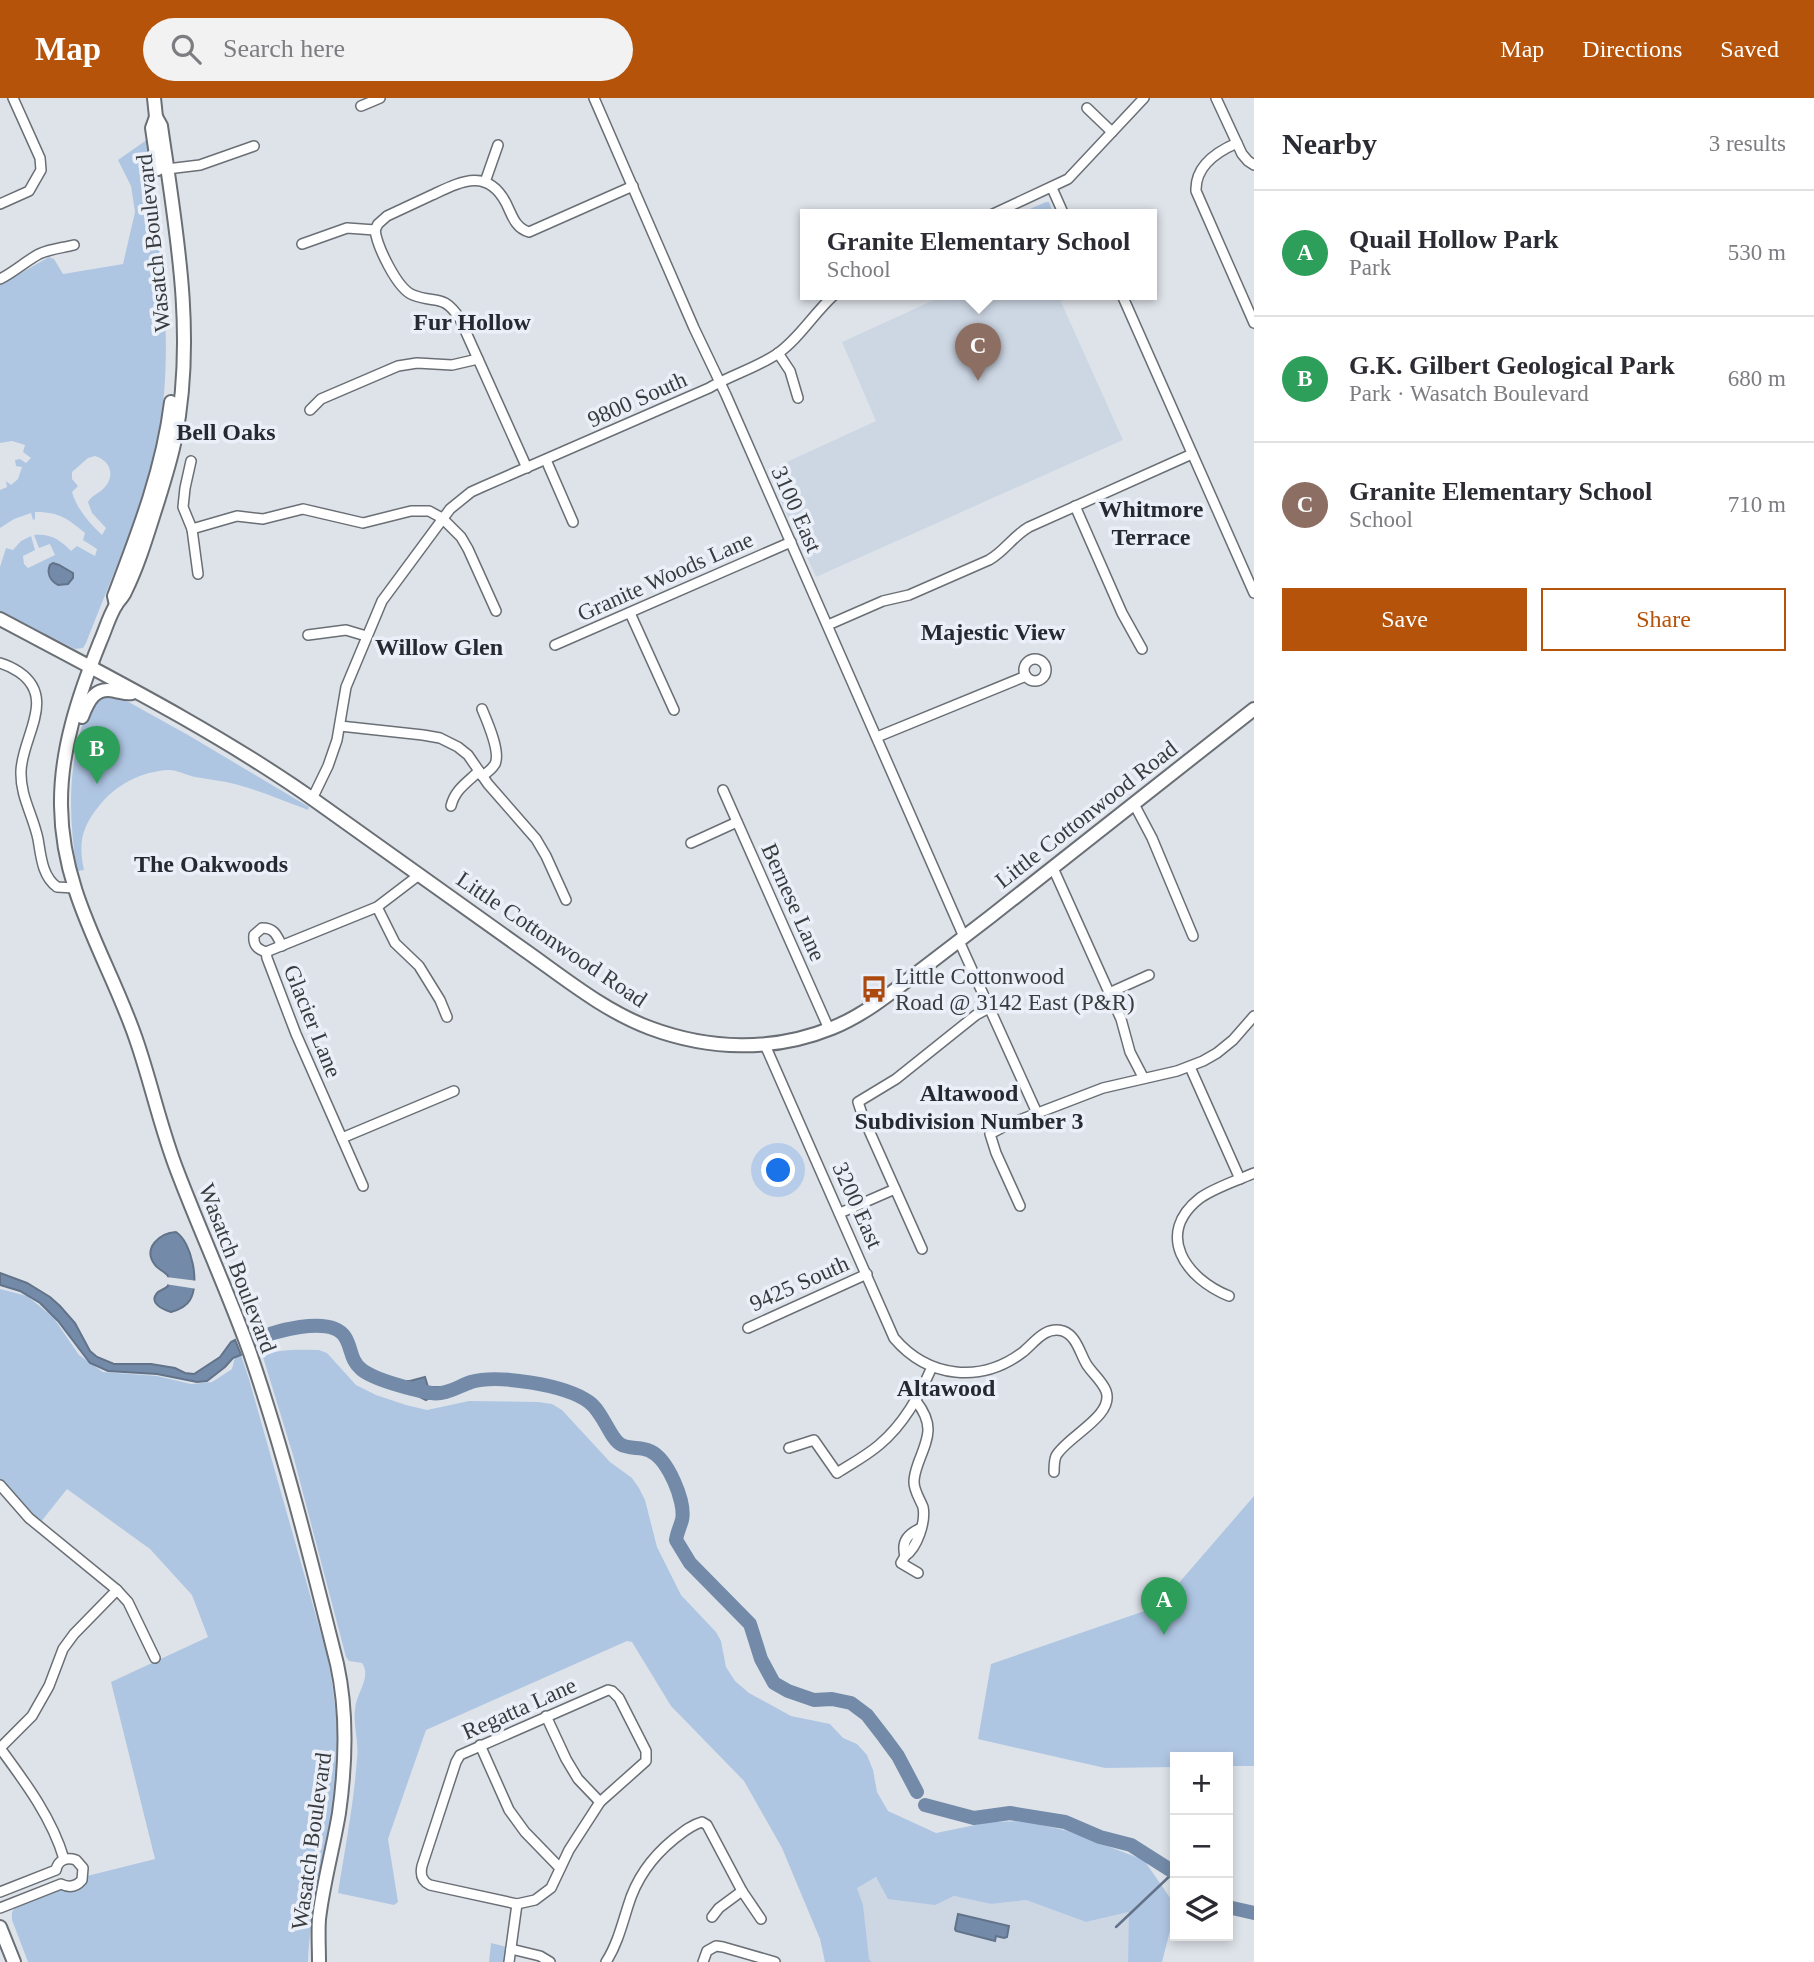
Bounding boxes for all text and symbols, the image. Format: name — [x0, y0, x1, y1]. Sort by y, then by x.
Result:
search box — [143, 18, 633, 81]
icon: search — [167, 30, 205, 68]
text: Map — [35, 31, 101, 67]
text: Search here — [223, 34, 345, 63]
text: Map — [1500, 36, 1544, 62]
text: Directions — [1582, 36, 1682, 62]
text: Saved — [1720, 36, 1779, 62]
text: Nearby — [1282, 127, 1377, 160]
text: 3 results — [1709, 131, 1786, 156]
street label: Wasatch Boulevard — [132, 152, 175, 333]
popup — [800, 209, 1157, 300]
text: Quail Hollow Park — [1349, 225, 1558, 254]
text: Granite Elementary School — [827, 227, 1130, 256]
text: A — [1297, 240, 1313, 265]
text: 530 m — [1728, 240, 1786, 265]
text: Park — [1349, 255, 1391, 280]
text: School — [827, 257, 891, 282]
district label: Fur Hollow — [413, 309, 531, 335]
pin: C — [955, 323, 1001, 381]
text: G.K. Gilbert Geological Park — [1349, 351, 1675, 380]
street label: 9800 South — [584, 366, 691, 432]
text: B — [1297, 366, 1313, 391]
text: 680 m — [1728, 366, 1786, 391]
text: Park · Wasatch Boulevard — [1349, 381, 1589, 406]
district label: Bell Oaks — [176, 419, 276, 445]
street label: 3100 East — [767, 462, 827, 557]
text: Granite Elementary School — [1349, 477, 1652, 506]
text: C — [1297, 492, 1313, 517]
text: 710 m — [1728, 492, 1786, 517]
district label: Whitmore Terrace — [1099, 496, 1204, 550]
text: School — [1349, 507, 1413, 532]
street label: Granite Woods Lane — [574, 527, 757, 626]
button: Save — [1282, 588, 1527, 651]
button: Share — [1541, 588, 1786, 651]
district label: Majestic View — [921, 619, 1066, 645]
district label: Willow Glen — [375, 634, 503, 660]
pin: B — [74, 726, 120, 784]
street label: Little Cottonwood Road — [991, 735, 1182, 893]
street label: Bernese Lane — [757, 840, 831, 965]
district label: The Oakwoods — [134, 851, 288, 877]
street label: Little Cottonwood Road — [452, 867, 652, 1013]
street label: Glacier Lane — [279, 961, 346, 1081]
place label: Little Cottonwood Road @ 3142 East (P&R) — [895, 964, 1135, 1015]
bus stop icon: Little Cottonwood Road @ 3142 East (P&R) — [859, 974, 889, 1004]
district label: Altawood Subdivision Number 3 — [855, 1080, 1083, 1134]
your location — [761, 1153, 795, 1187]
street label: 3200 East — [828, 1158, 888, 1253]
street label: Wasatch Boulevard — [194, 1180, 281, 1357]
street label: 9425 South — [746, 1250, 853, 1316]
district label: Altawood — [897, 1375, 996, 1401]
pin: A — [1141, 1577, 1187, 1635]
street label: Regatta Lane — [458, 1672, 580, 1745]
street label: Wasatch Boulevard — [287, 1750, 336, 1931]
map controls — [1170, 1752, 1233, 1941]
button: + — [1170, 1752, 1233, 1815]
button: − — [1170, 1815, 1233, 1878]
button: layers — [1170, 1878, 1233, 1941]

